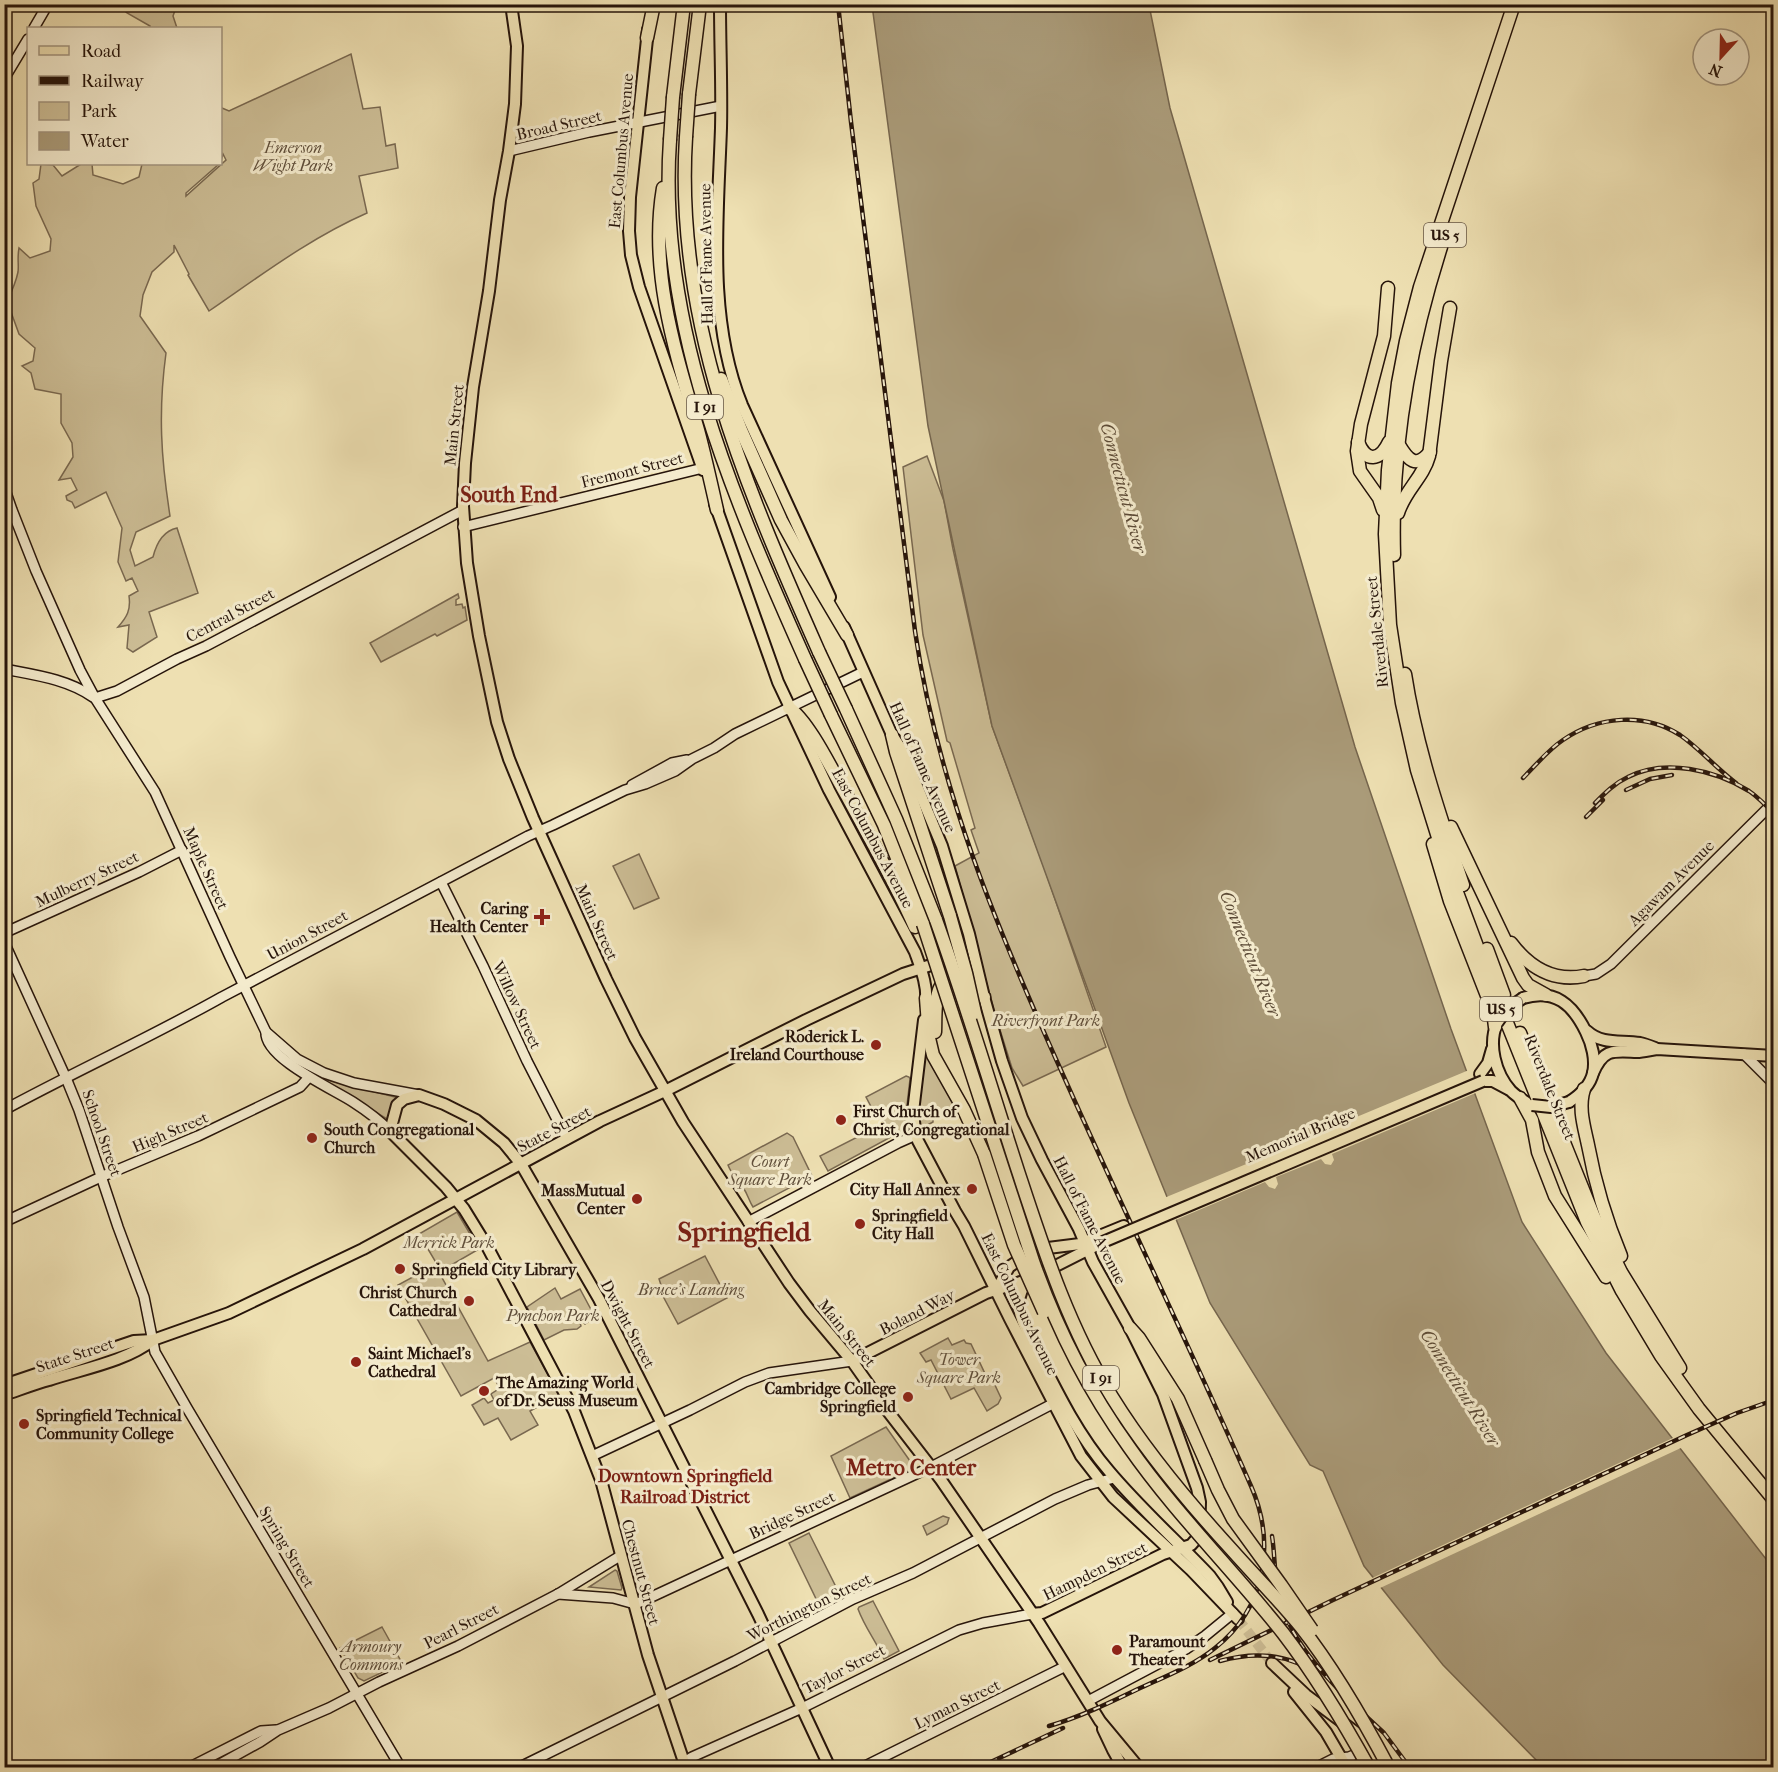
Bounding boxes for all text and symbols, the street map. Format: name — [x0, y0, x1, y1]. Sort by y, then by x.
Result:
legend — [27, 27, 222, 165]
north arrow — [1691, 27, 1751, 87]
text: Road — [81, 41, 121, 62]
text: N — [1706, 59, 1725, 82]
text: Railway — [81, 71, 145, 92]
street label: East Columbus Avenue — [605, 72, 637, 229]
text: Park — [81, 101, 118, 122]
street label: Broad Street — [514, 106, 604, 144]
text: Water — [80, 131, 129, 152]
park label: Emerson Wight Park — [253, 138, 333, 175]
street label: Hall of Fame Avenue — [695, 183, 717, 325]
road number: US 5 — [1424, 223, 1466, 247]
street label: Main Street — [440, 383, 468, 467]
road number: I 91 — [687, 395, 723, 419]
water label: Connecticut River — [1096, 421, 1151, 557]
street label: Fremont Street — [579, 448, 686, 492]
district label: South End — [460, 482, 559, 508]
street label: Riverdale Street — [1362, 575, 1392, 689]
street label: Central Street — [182, 584, 278, 646]
street label: Hall of Fame Avenue — [886, 699, 960, 835]
street label: East Columbus Avenue — [828, 765, 918, 911]
street label: Maple Street — [179, 824, 233, 913]
street label: Agawam Avenue — [1623, 836, 1718, 931]
street label: Mulberry Street — [32, 847, 142, 911]
street label: Main Street — [572, 881, 622, 963]
water label: Connecticut River — [1215, 888, 1286, 1022]
place label: Caring Health Center — [429, 899, 529, 936]
street label: Union Street — [263, 906, 351, 964]
marker: Caring Health Center — [533, 908, 551, 926]
street label: Willow Street — [488, 957, 546, 1052]
road number: US 5 — [1480, 997, 1522, 1021]
park label: Riverfront Park — [991, 1011, 1100, 1030]
place label: Roderick L. Ireland Courthouse — [730, 1027, 864, 1064]
street label: Riverdale Street — [1520, 1031, 1580, 1143]
marker: Roderick L. Ireland Courthouse — [869, 1038, 883, 1052]
street label: School Street — [78, 1087, 126, 1179]
street label: State Street — [514, 1102, 594, 1156]
place label: First Church of Christ, Congregational — [852, 1102, 1010, 1140]
street label: Memorial Bridge — [1242, 1103, 1358, 1167]
street label: High Street — [129, 1107, 211, 1156]
marker: First Church of Christ, Congregational — [834, 1113, 848, 1127]
place label: South Congregational Church — [324, 1120, 475, 1157]
marker: South Congregational Church — [305, 1131, 319, 1145]
park label: Court Square Park — [727, 1152, 812, 1189]
street label: Hall of Fame Avenue — [1049, 1153, 1131, 1287]
place label: City Hall Annex — [850, 1180, 961, 1200]
place label: MassMutual Center — [540, 1181, 626, 1218]
marker: City Hall Annex — [965, 1182, 979, 1196]
marker: MassMutual Center — [630, 1192, 644, 1206]
place label: Springfield City Hall — [872, 1206, 949, 1244]
district label: Springfield — [677, 1215, 811, 1248]
marker: Springfield City Hall — [853, 1217, 867, 1231]
street label: East Columbus Avenue — [977, 1230, 1063, 1378]
park label: Merrick Park — [402, 1233, 495, 1252]
place label: Springfield City Library — [412, 1260, 578, 1280]
marker: Springfield City Library — [393, 1262, 407, 1276]
street label: Dwight Street — [597, 1276, 659, 1372]
park label: Bruce's Landing — [637, 1280, 745, 1299]
place label: Christ Church Cathedral — [359, 1283, 458, 1320]
street label: Boland Way — [876, 1285, 958, 1339]
marker: Christ Church Cathedral — [462, 1294, 476, 1308]
street label: Main Street — [814, 1295, 880, 1371]
park label: Pynchon Park — [505, 1306, 600, 1325]
water label: Connecticut River — [1416, 1326, 1505, 1452]
street label: State Street — [34, 1333, 117, 1376]
place label: Saint Michael's Cathedral — [368, 1344, 471, 1381]
park label: Tower Square Park — [916, 1350, 1001, 1387]
marker: Saint Michael's Cathedral — [349, 1355, 363, 1369]
road number: I 91 — [1083, 1366, 1119, 1390]
place label: The Amazing World of Dr. Seuss Museum — [495, 1373, 639, 1410]
place label: Cambridge College Springfield — [764, 1379, 897, 1417]
marker: The Amazing World of Dr. Seuss Museum — [477, 1384, 491, 1398]
marker: Cambridge College Springfield — [901, 1390, 915, 1404]
place label: Springfield Technical Community College — [36, 1406, 182, 1444]
marker: Springfield Technical Community College — [17, 1417, 31, 1431]
district label: Metro Center — [845, 1455, 977, 1481]
district label: Downtown Springfield Railroad District — [598, 1466, 774, 1508]
street label: Bridge Street — [746, 1487, 838, 1543]
street label: Spring Street — [255, 1503, 319, 1592]
street label: Chestnut Street — [618, 1517, 664, 1627]
street label: Hampden Street — [1040, 1537, 1150, 1604]
street label: Worthington Street — [743, 1569, 874, 1646]
street label: Pearl Street — [420, 1599, 502, 1653]
place label: Paramount Theater — [1128, 1632, 1206, 1669]
park label: Armoury Commons — [339, 1637, 404, 1674]
street label: Taylor Street — [800, 1640, 889, 1698]
marker: Paramount Theater — [1110, 1643, 1124, 1657]
street label: Lyman Street — [911, 1675, 1003, 1733]

